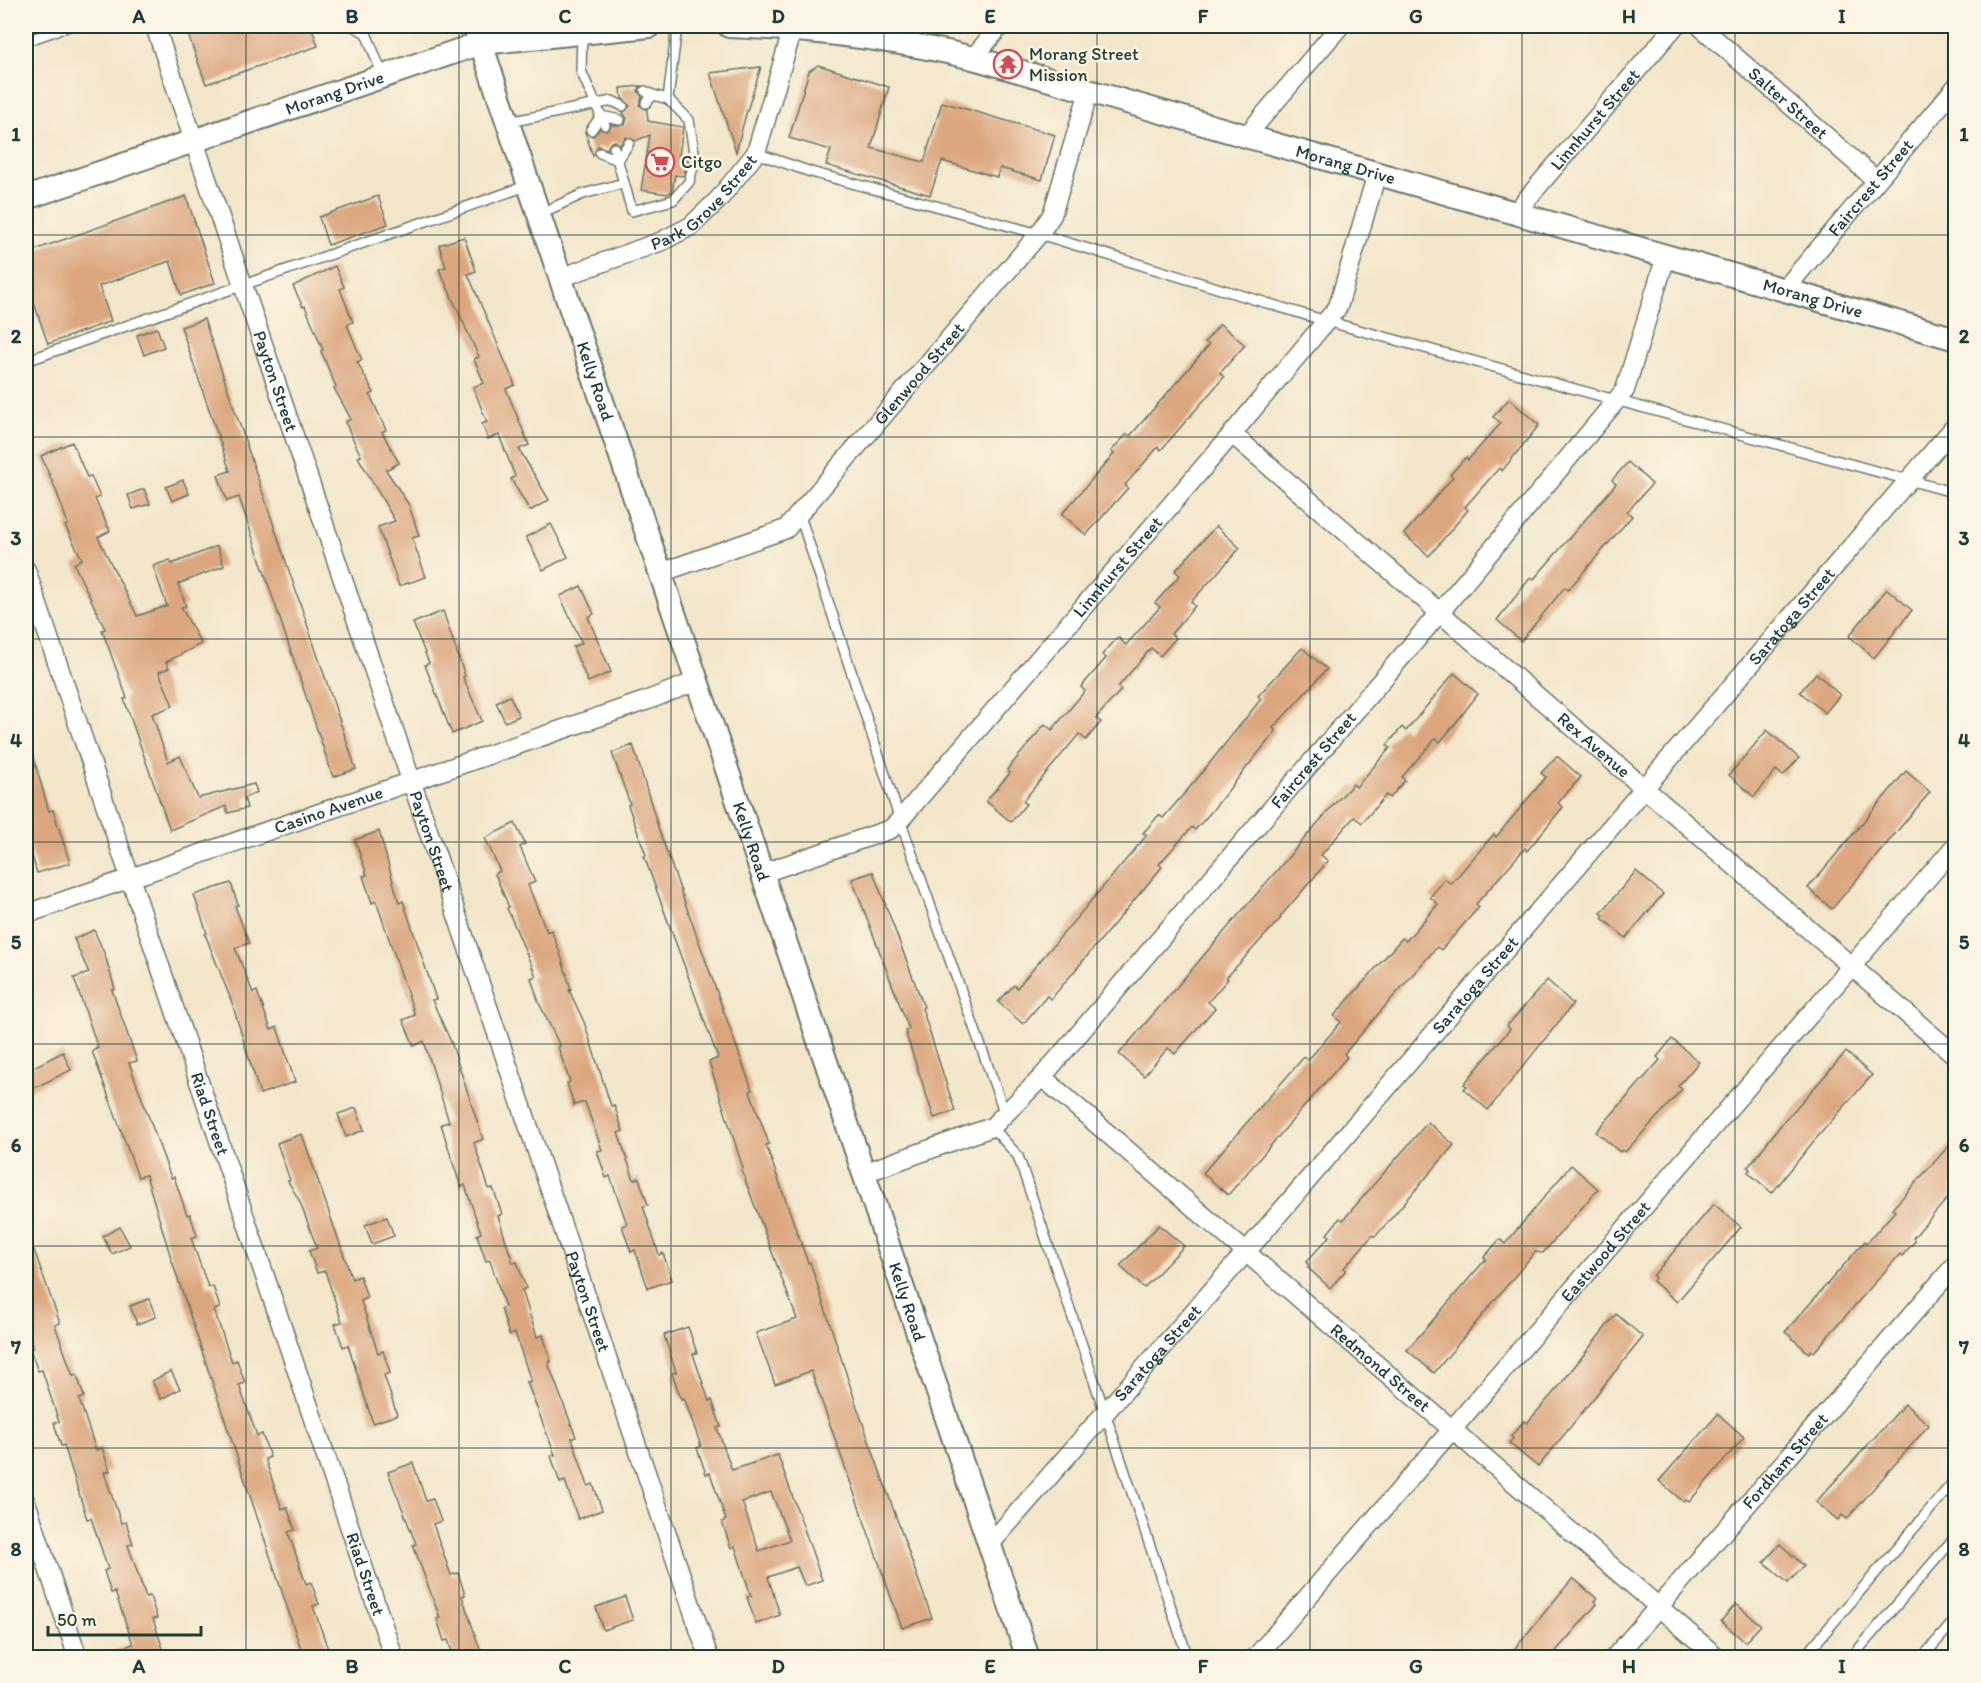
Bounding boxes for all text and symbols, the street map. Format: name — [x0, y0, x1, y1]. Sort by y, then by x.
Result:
text: A — [132, 4, 146, 28]
text: B — [346, 4, 359, 28]
text: C — [559, 4, 572, 28]
text: D — [771, 4, 785, 28]
text: E — [984, 4, 996, 28]
text: F — [1198, 4, 1209, 28]
text: G — [1409, 4, 1423, 28]
text: H — [1622, 4, 1636, 28]
text: I — [1838, 4, 1846, 28]
place label: Morang Street Mission — [1029, 43, 1139, 86]
temple icon: Morang Street Mission — [992, 48, 1024, 80]
street label: Salter Street — [1744, 62, 1833, 144]
street label: Linnhurst Street — [1545, 64, 1645, 175]
street label: Morang Drive — [282, 66, 387, 120]
text: 1 — [11, 122, 21, 146]
text: 1 — [1959, 122, 1969, 146]
street label: Faircrest Street — [1823, 134, 1918, 241]
street label: Morang Drive — [1293, 140, 1398, 189]
supermarket icon: Citgo — [644, 146, 676, 178]
street label: Park Grove Street — [648, 149, 762, 255]
place label: Citgo — [681, 151, 722, 173]
street label: Morang Drive — [1760, 273, 1865, 323]
street label: Glenwood Street — [869, 318, 969, 430]
text: 2 — [11, 324, 22, 348]
text: 2 — [1959, 324, 1970, 348]
street label: Payton Street — [248, 328, 303, 435]
street label: Kelly Road — [572, 339, 619, 424]
street label: Linnhurst Street — [1068, 512, 1167, 622]
text: 3 — [11, 526, 22, 550]
text: 3 — [1959, 526, 1970, 550]
street label: Saratoga Street — [1744, 563, 1840, 670]
street label: Faircrest Street — [1266, 707, 1361, 813]
street label: Rex Avenue — [1553, 707, 1635, 782]
text: 4 — [10, 728, 22, 752]
text: 4 — [1958, 728, 1970, 752]
street label: Casino Avenue — [271, 781, 386, 839]
street label: Payton Street — [404, 788, 459, 895]
street label: Kelly Road — [728, 799, 775, 884]
text: 5 — [11, 930, 22, 954]
text: 5 — [1959, 930, 1970, 954]
street label: Saratoga Street — [1427, 932, 1523, 1039]
street label: Riad Street — [186, 1069, 234, 1158]
text: 6 — [11, 1133, 22, 1157]
text: 6 — [1959, 1133, 1970, 1157]
street label: Eastwood Street — [1556, 1196, 1655, 1306]
street label: Payton Street — [561, 1248, 615, 1355]
street label: Kelly Road — [884, 1259, 931, 1344]
street label: Saratoga Street — [1109, 1300, 1206, 1406]
street label: Redmond Street — [1326, 1319, 1435, 1417]
text: 7 — [10, 1335, 21, 1359]
text: 7 — [1958, 1335, 1969, 1359]
street label: Fordham Street — [1737, 1408, 1833, 1514]
street label: Riad Street — [341, 1530, 390, 1619]
text: 8 — [11, 1537, 22, 1561]
text: 8 — [1959, 1537, 1970, 1561]
scale bar — [48, 1599, 201, 1637]
text: 50 m — [57, 1609, 97, 1631]
text: A — [132, 1654, 146, 1678]
text: B — [346, 1654, 359, 1678]
text: C — [559, 1654, 572, 1678]
text: D — [771, 1654, 785, 1678]
text: E — [984, 1654, 996, 1678]
text: F — [1198, 1654, 1209, 1678]
text: G — [1409, 1654, 1423, 1678]
text: H — [1622, 1654, 1636, 1678]
text: I — [1838, 1654, 1846, 1678]

